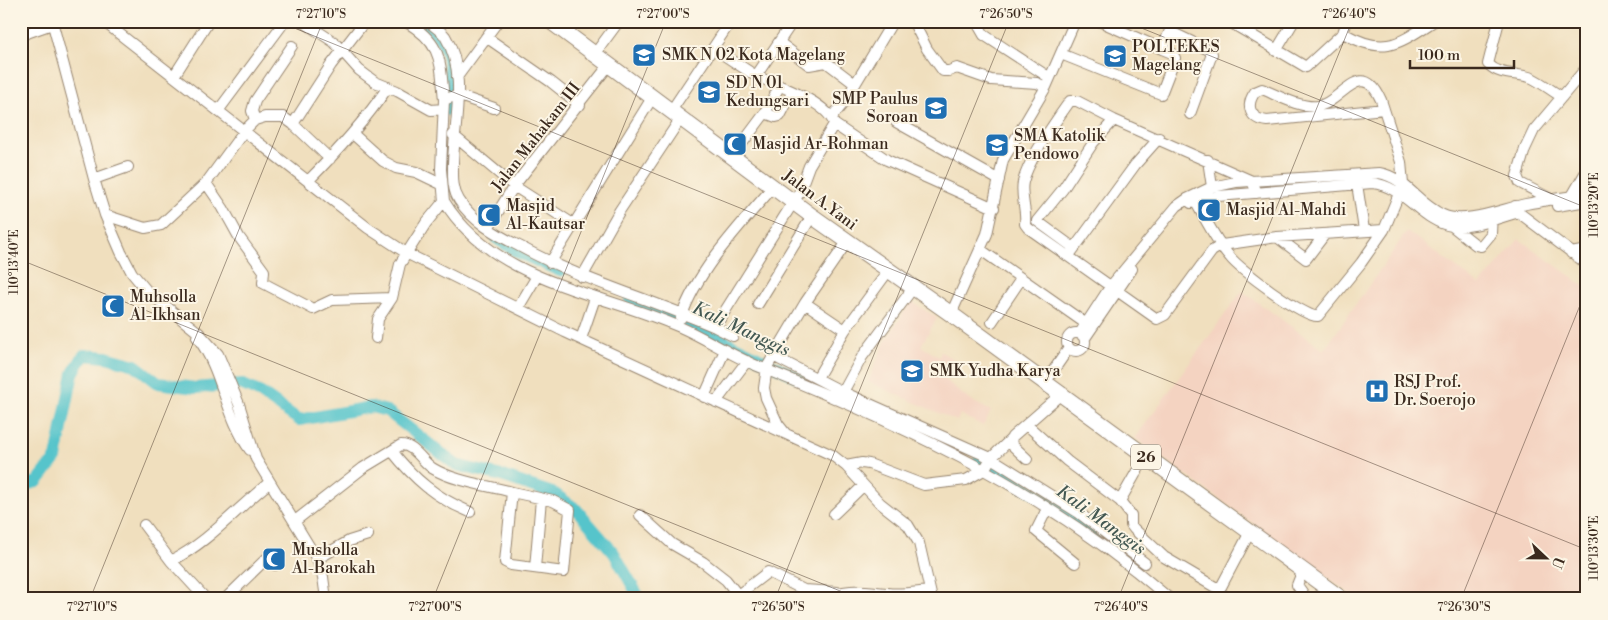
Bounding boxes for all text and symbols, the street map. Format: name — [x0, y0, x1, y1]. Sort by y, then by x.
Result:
text: 7°27'10"S — [296, 7, 346, 22]
text: 7°27'00"S — [636, 7, 690, 22]
text: 7°26'50"S — [979, 7, 1033, 22]
text: 7°26'40"S — [1322, 7, 1376, 22]
place label: POLTEKES Magelang — [1132, 37, 1220, 75]
scale bar — [1410, 38, 1514, 70]
school or university icon: SMK N 02 Kota Magelang — [631, 42, 657, 68]
school or university icon: POLTEKES Magelang — [1102, 43, 1128, 69]
place label: SMK N 02 Kota Magelang — [662, 45, 846, 65]
text: 100 m — [1418, 46, 1460, 65]
place label: SD N 01 Kedungsari — [726, 73, 809, 111]
street label: Jalan Mahakam III — [487, 78, 585, 196]
school or university icon: SD N 01 Kedungsari — [696, 79, 722, 105]
place label: SMP Paulus Soroan — [832, 89, 918, 127]
school or university icon: SMP Paulus Soroan — [923, 95, 949, 121]
place label: SMA Katolik Pendowo — [1014, 126, 1106, 164]
mosque icon: Masjid Ar-Rohman — [722, 131, 748, 157]
school or university icon: SMA Katolik Pendowo — [984, 132, 1010, 158]
place label: Masjid Ar-Rohman — [752, 134, 889, 154]
street label: Jalan A.Yani — [778, 165, 861, 235]
text: 110°13'20"E — [1587, 173, 1602, 237]
place label: Masjid Al-Kautsar — [505, 196, 585, 234]
mosque icon: Masjid Al-Mahdi — [1196, 197, 1222, 223]
place label: Masjid Al-Mahdi — [1226, 200, 1346, 220]
mosque icon: Masjid Al-Kautsar — [476, 202, 502, 228]
text: 110°13'40"E — [7, 229, 22, 295]
place label: Muhsolla Al-Ikhsan — [129, 287, 201, 325]
mosque icon: Muhsolla Al-Ikhsan — [100, 293, 126, 319]
water label: Kali Manggis — [689, 296, 794, 362]
school or university icon: SMK Yudha Karya — [899, 358, 925, 384]
place label: SMK Yudha Karya — [930, 361, 1062, 381]
place label: RSJ Prof. Dr. Soerojo — [1394, 372, 1476, 410]
hospital icon: RSJ Prof. Dr. Soerojo — [1364, 378, 1390, 404]
road number: 26 — [1131, 444, 1161, 470]
water label: Kali Manggis — [1052, 480, 1150, 560]
text: 110°13'30"E — [1587, 516, 1602, 580]
north arrow — [1520, 532, 1570, 582]
place label: Musholla Al-Barokah — [291, 540, 376, 578]
mosque icon: Musholla Al-Barokah — [261, 546, 287, 572]
text: U — [1547, 554, 1568, 571]
text: 7°27'10"S — [67, 600, 117, 615]
text: 7°27'00"S — [408, 600, 462, 615]
text: 7°26'50"S — [751, 600, 805, 615]
text: 7°26'40"S — [1094, 600, 1148, 615]
text: 7°26'30"S — [1437, 600, 1491, 615]

